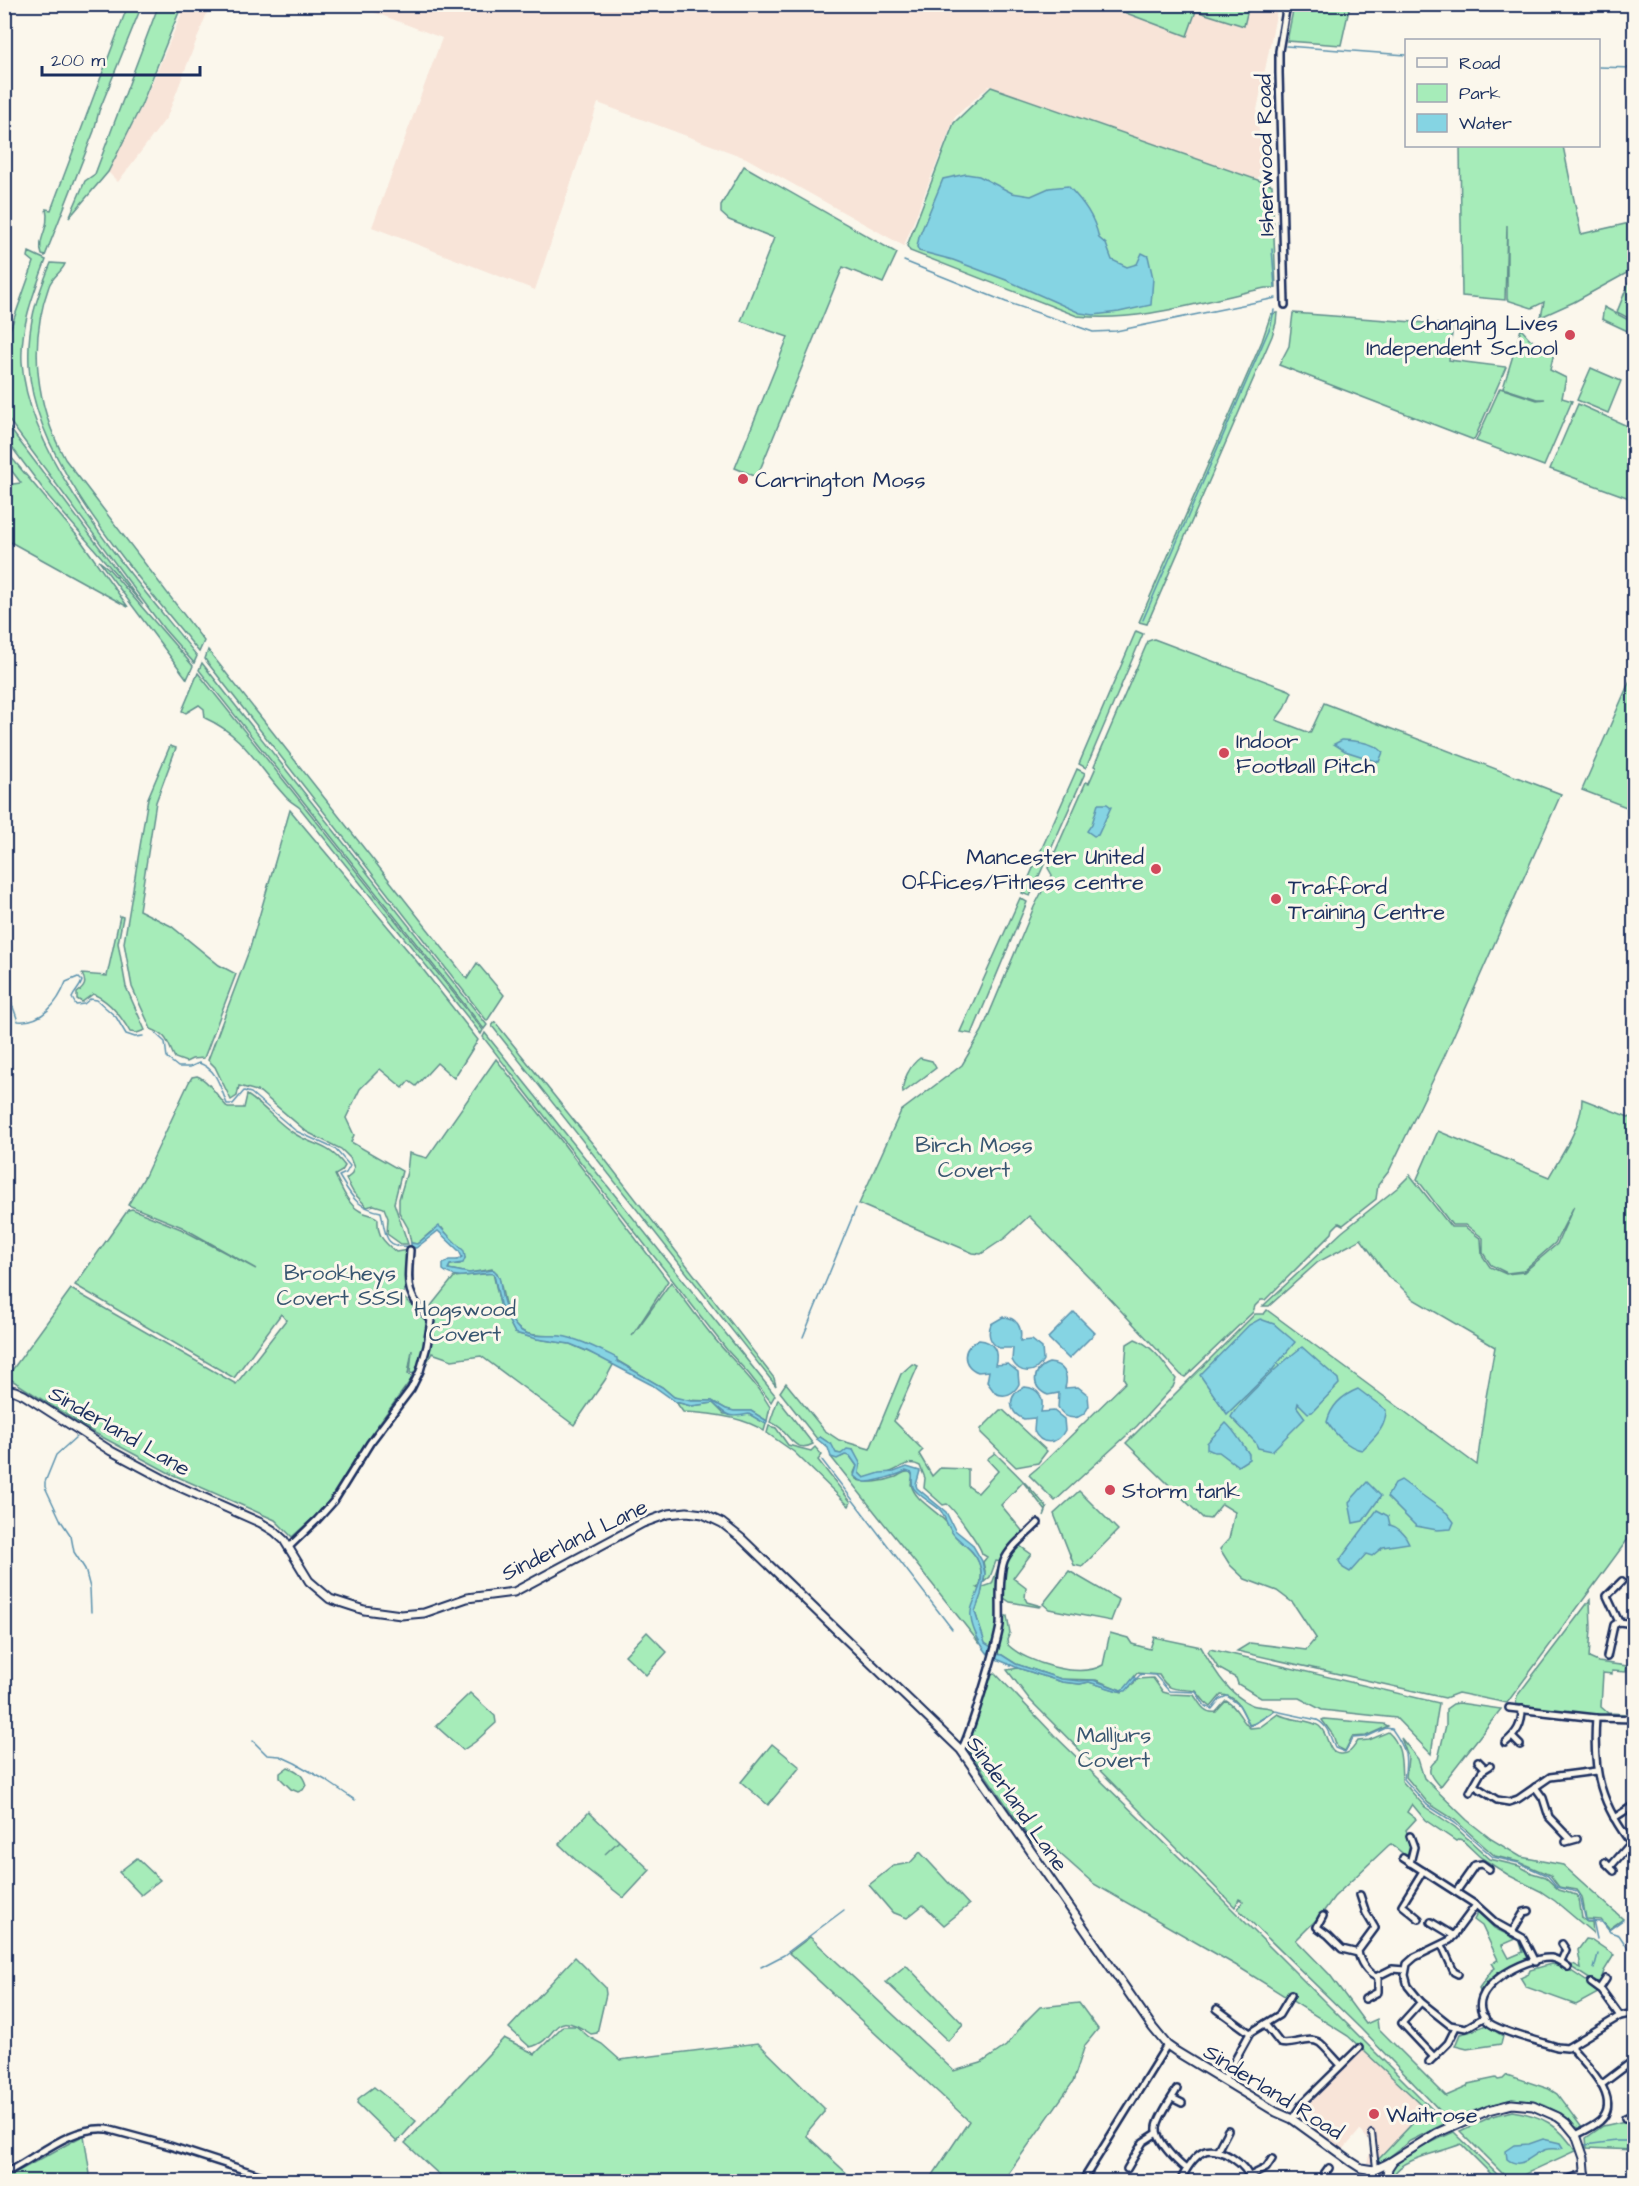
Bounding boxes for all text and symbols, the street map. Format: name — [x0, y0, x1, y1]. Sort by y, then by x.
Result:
scale bar — [42, 39, 200, 77]
legend — [1405, 39, 1600, 147]
text: 200 m — [51, 48, 105, 73]
text: Road — [1459, 51, 1500, 76]
street label: Isherwood Road — [1249, 73, 1282, 236]
text: Park — [1459, 81, 1501, 106]
text: Water — [1459, 111, 1512, 136]
place label: Changing Lives Independent School — [1366, 308, 1558, 364]
marker: Changing Lives Independent School — [1563, 328, 1577, 342]
place label: Carrington Moss — [755, 465, 925, 497]
marker: Carrington Moss — [736, 472, 750, 486]
place label: Indoor Football Pitch — [1236, 726, 1375, 782]
marker: Indoor Football Pitch — [1217, 746, 1231, 760]
place label: Mancester United Offices/Fitness centre — [902, 842, 1144, 898]
marker: Mancester United Offices/Fitness centre — [1149, 862, 1163, 876]
place label: Trafford Training Centre — [1288, 872, 1445, 929]
marker: Trafford Training Centre — [1269, 892, 1283, 906]
park label: Birch Moss Covert — [915, 1130, 1033, 1186]
park label: Brookheys Covert SSSI — [277, 1258, 403, 1314]
park label: Hogswood Covert — [414, 1294, 516, 1350]
street label: Sinderland Lane — [43, 1378, 196, 1484]
place label: Storm tank — [1122, 1476, 1241, 1507]
marker: Storm tank — [1103, 1483, 1117, 1497]
street label: Sinderland Lane — [496, 1492, 653, 1589]
park label: Malljurs Covert — [1077, 1720, 1151, 1776]
street label: Sinderland Lane — [959, 1730, 1075, 1878]
street label: Sinderland Road — [1197, 2037, 1349, 2148]
place label: Waitrose — [1386, 2100, 1478, 2131]
marker: Waitrose — [1367, 2107, 1381, 2121]

